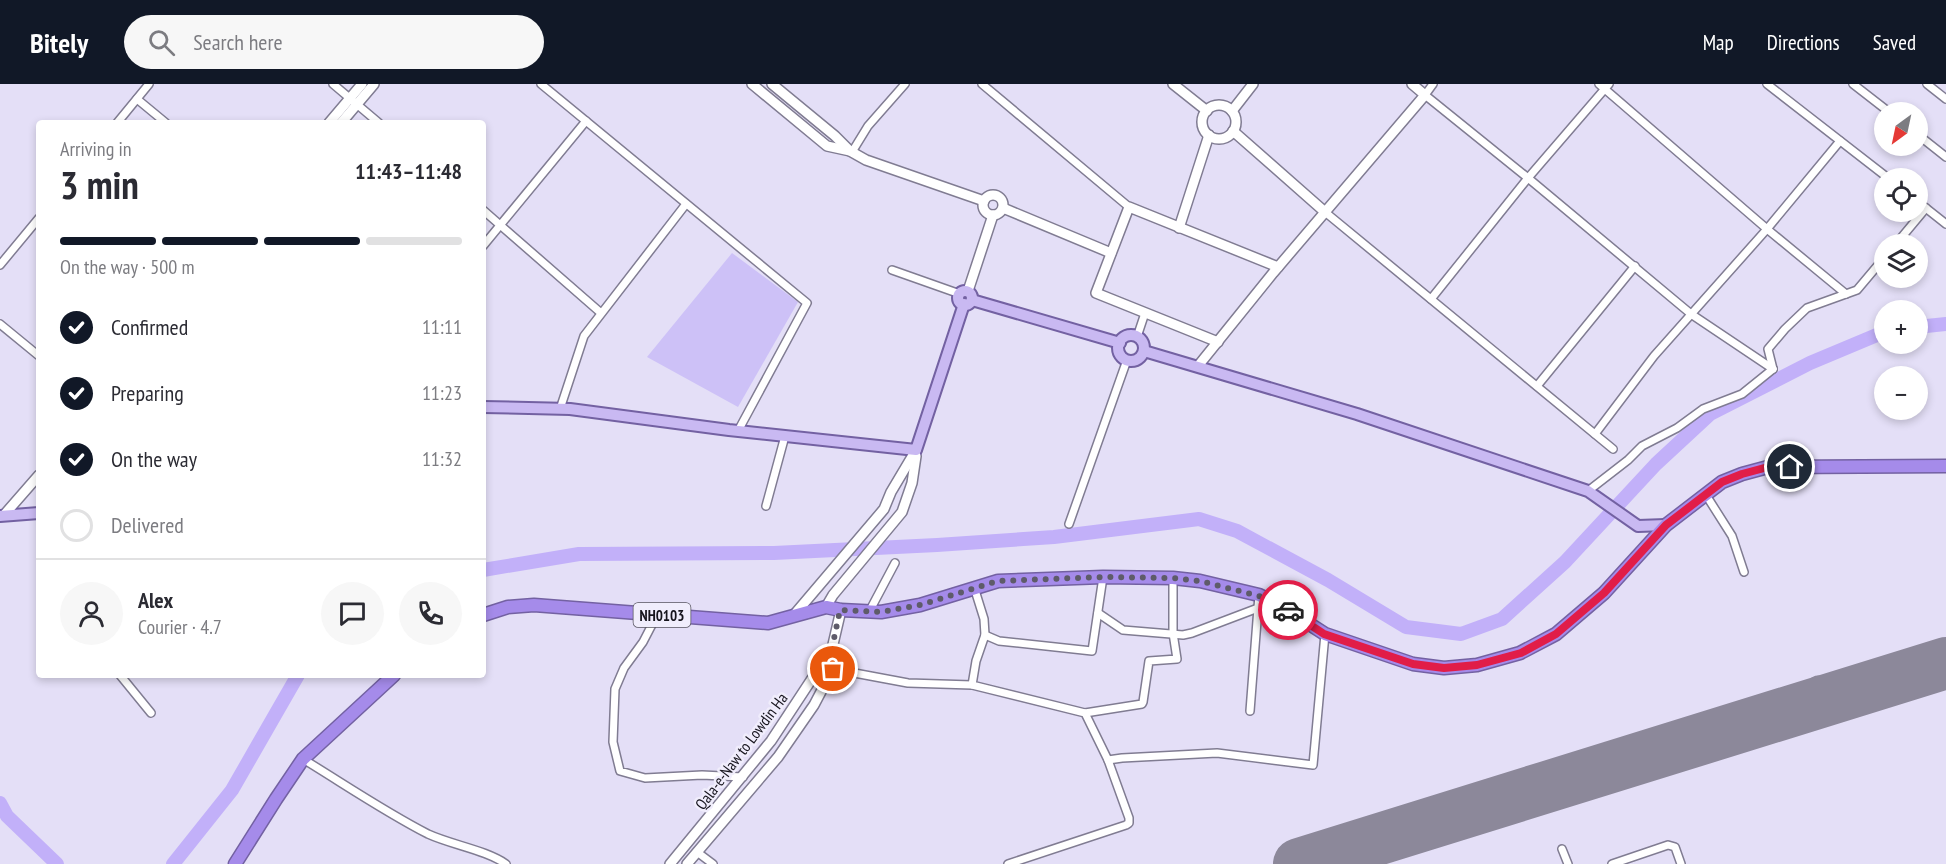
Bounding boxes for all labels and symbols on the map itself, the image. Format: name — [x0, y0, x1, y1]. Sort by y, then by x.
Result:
north arrow — [1874, 102, 1928, 156]
pin — [1764, 441, 1815, 492]
courier — [1258, 580, 1318, 640]
road number: NH0103 — [634, 603, 690, 627]
pin — [807, 643, 858, 694]
street label: Qala-e-Naw to Lowdin Ha — [691, 689, 791, 813]

